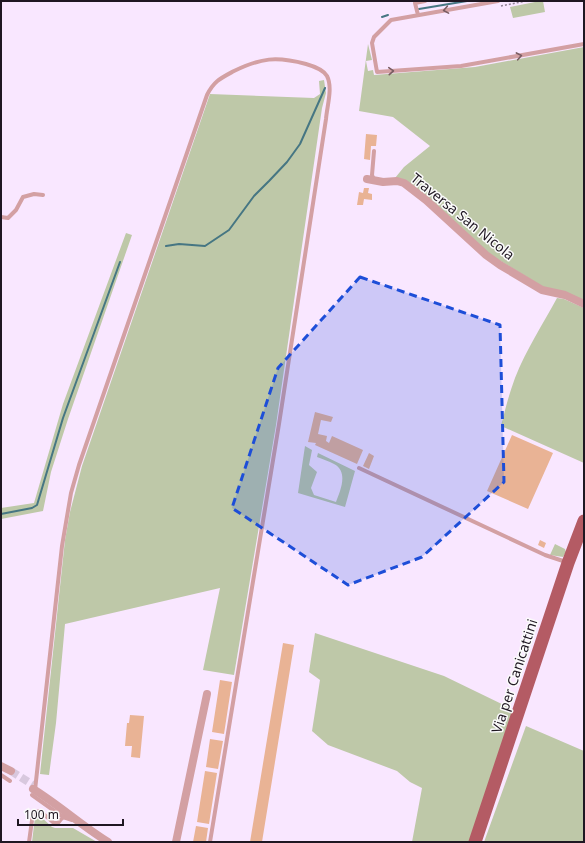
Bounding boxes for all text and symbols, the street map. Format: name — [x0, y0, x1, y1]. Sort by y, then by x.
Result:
one-way arrow — [443, 5, 449, 14]
one-way arrow — [516, 52, 523, 61]
one-way arrow — [388, 67, 394, 76]
street label: Traversa San Nicola — [407, 168, 519, 264]
street label: Via per Canicattini — [487, 616, 541, 736]
scale bar — [18, 801, 123, 827]
text: 100 m — [24, 806, 59, 823]

